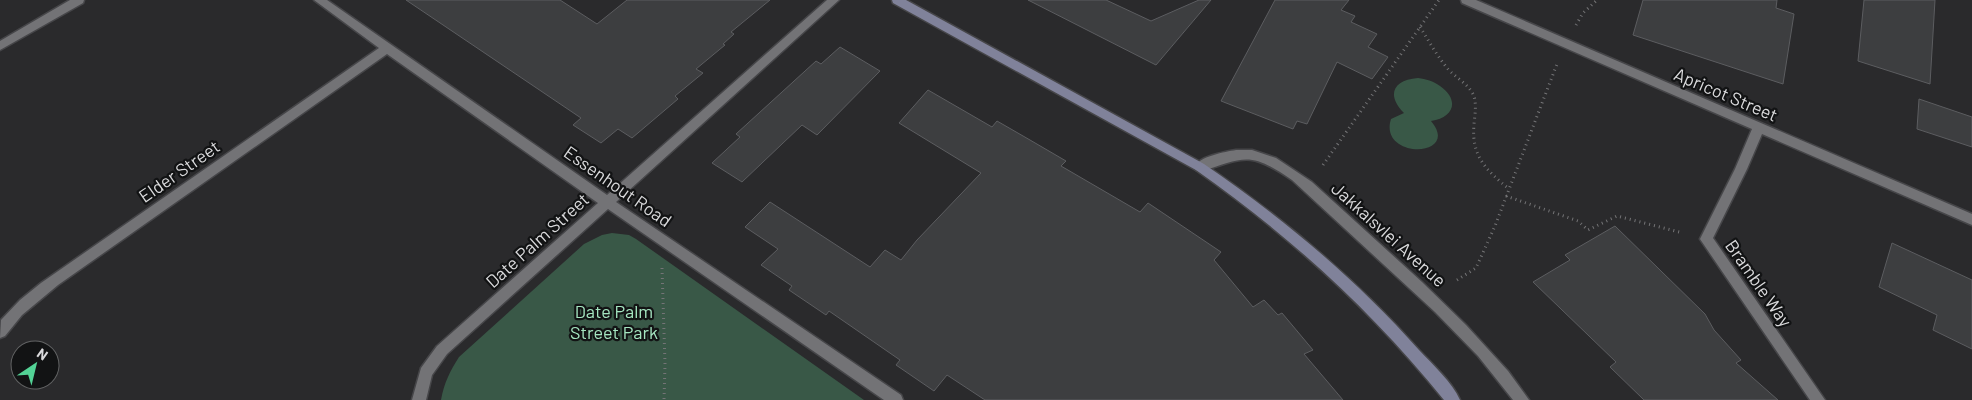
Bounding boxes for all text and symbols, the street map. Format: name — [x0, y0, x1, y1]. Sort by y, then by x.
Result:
street label: Apricot Street — [1671, 62, 1781, 126]
street label: Elder Street — [134, 135, 224, 207]
street label: Essenhout Road — [560, 141, 676, 231]
street label: Jakkalsvlei Avenue — [1327, 177, 1451, 291]
street label: Date Palm Street — [481, 188, 593, 292]
street label: Bramble Way — [1721, 235, 1797, 331]
park label: Date Palm Street Park — [570, 300, 658, 343]
north arrow — [10, 340, 60, 390]
text: N — [34, 344, 51, 364]

